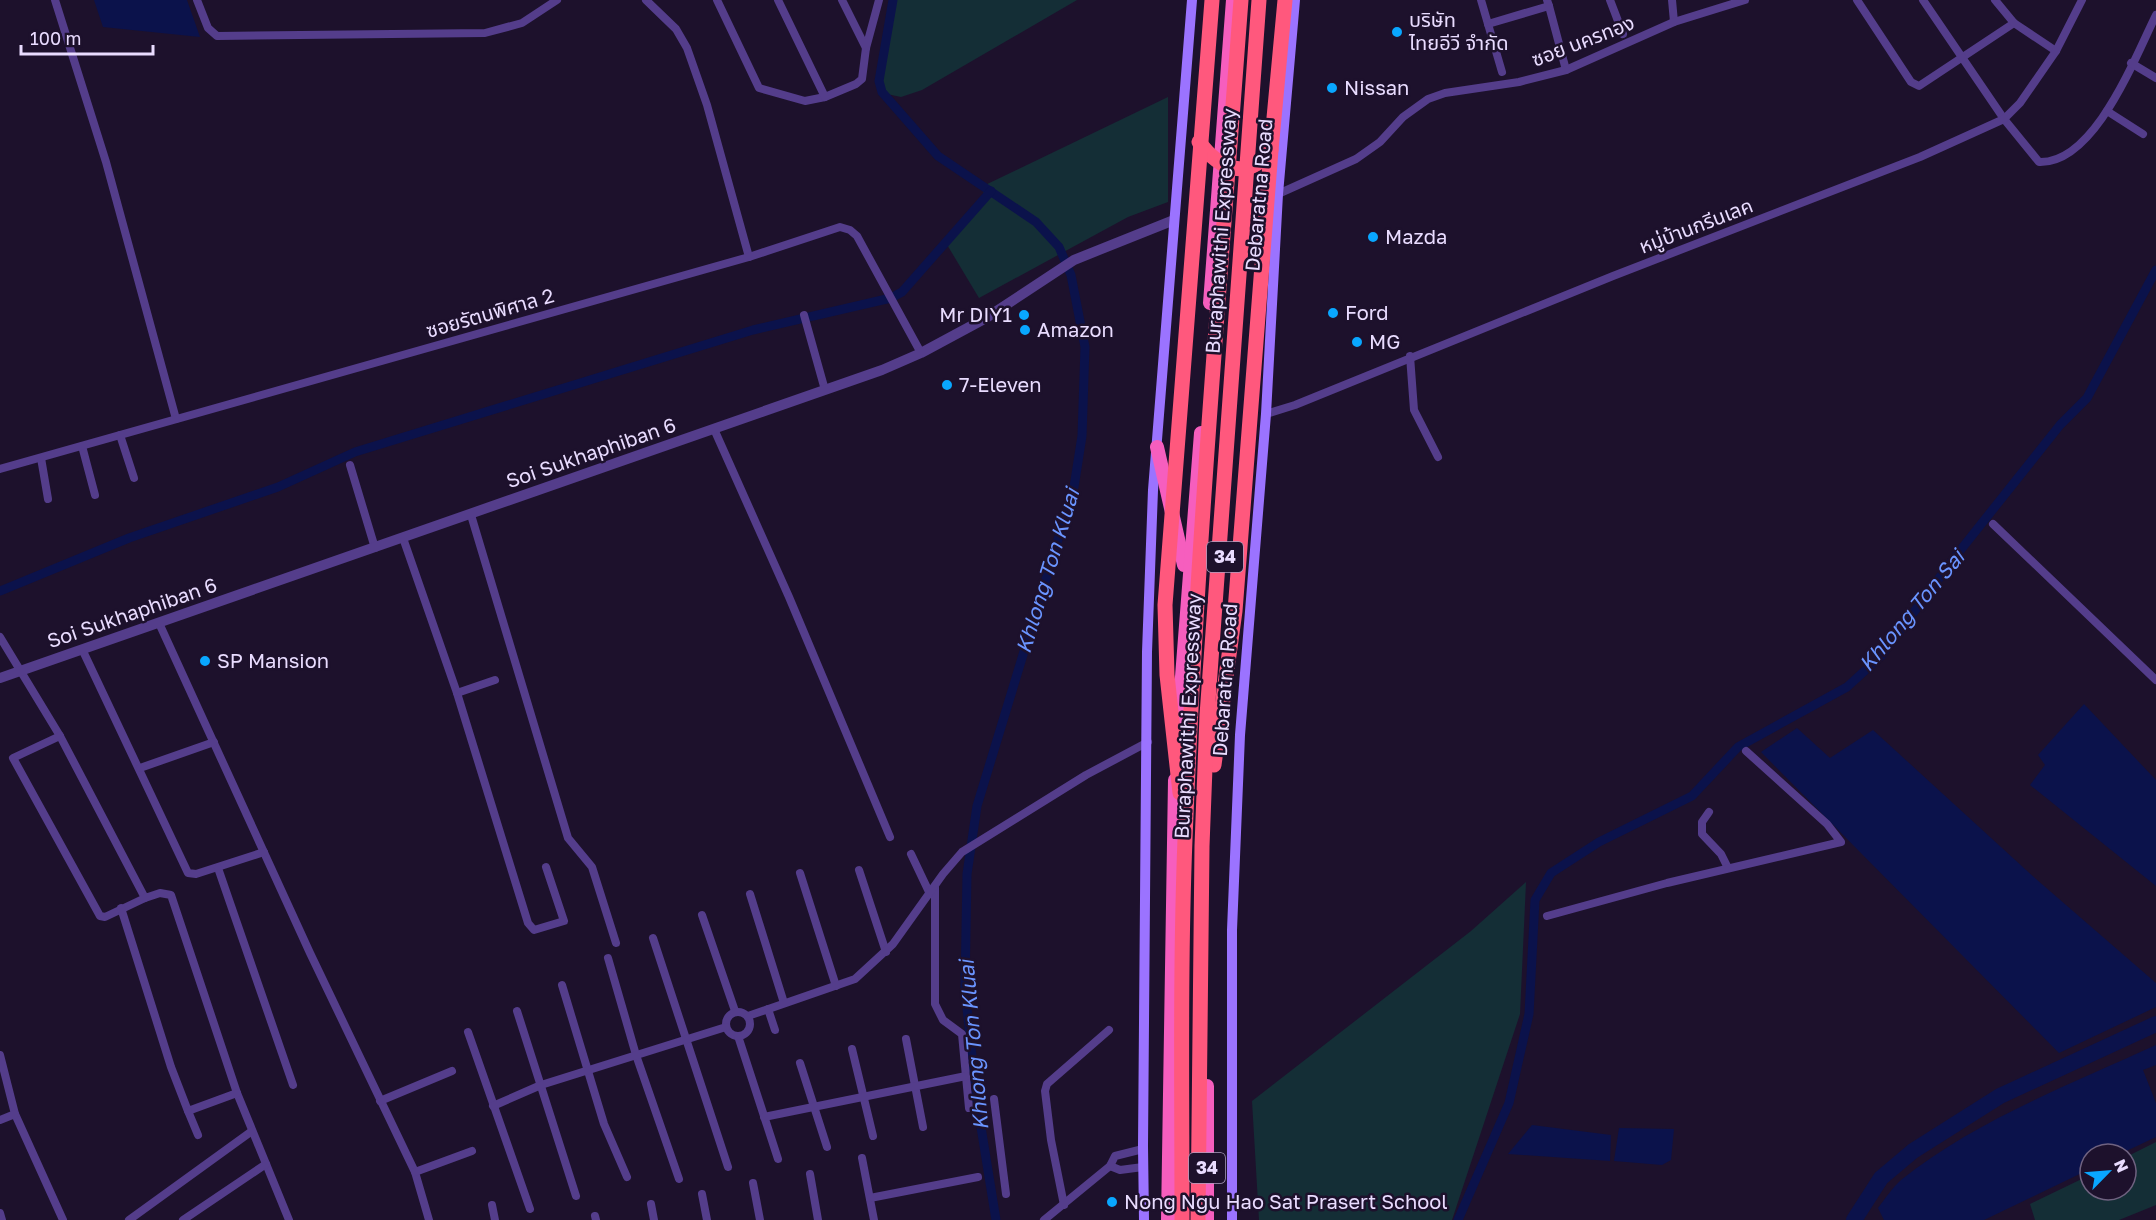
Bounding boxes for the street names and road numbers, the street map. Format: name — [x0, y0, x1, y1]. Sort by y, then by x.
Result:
street label: ซอย นครทอง — [1528, 9, 1637, 71]
street label: Buraphawithi Expressway — [1199, 107, 1241, 355]
street label: Debaratna Road — [1239, 117, 1277, 272]
street label: หมู่บ้านกรีนเลค — [1635, 192, 1757, 260]
street label: ซอยรัตนพิศาล 2 — [423, 282, 556, 342]
street label: Soi Sukhaphiban 6 — [503, 412, 679, 492]
road number: 34 — [1207, 542, 1243, 572]
street label: Soi Sukhaphiban 6 — [44, 572, 220, 652]
street label: Buraphawithi Expressway — [1169, 592, 1205, 839]
street label: Debaratna Road — [1207, 603, 1241, 757]
road number: 34 — [1189, 1153, 1225, 1183]

